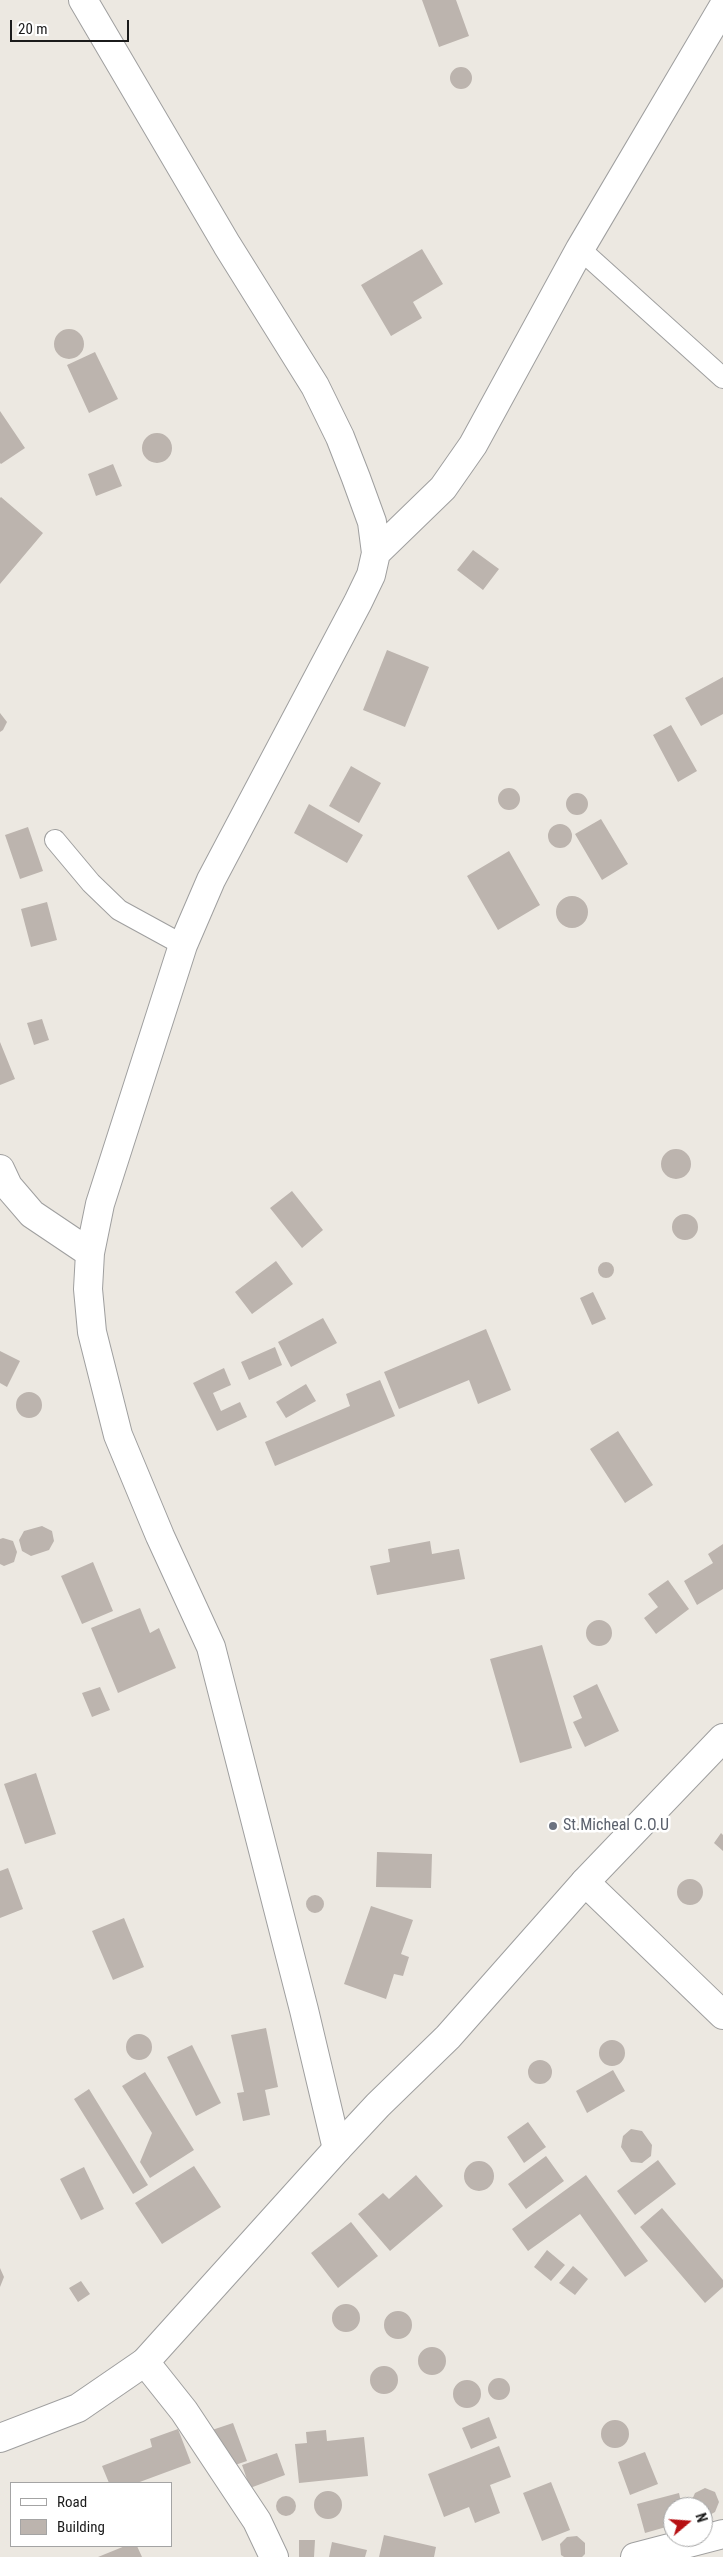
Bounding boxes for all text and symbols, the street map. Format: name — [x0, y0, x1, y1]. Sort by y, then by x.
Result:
scale bar — [12, 10, 131, 42]
text: 20 m — [18, 20, 48, 38]
place label: St.Micheal C.O.U — [563, 1816, 669, 1836]
marker: St.Micheal C.O.U — [547, 1820, 559, 1832]
legend — [10, 2482, 172, 2547]
text: Road — [57, 2493, 87, 2511]
north arrow — [663, 2497, 713, 2547]
text: N — [692, 2511, 710, 2524]
text: Building — [57, 2518, 105, 2536]

